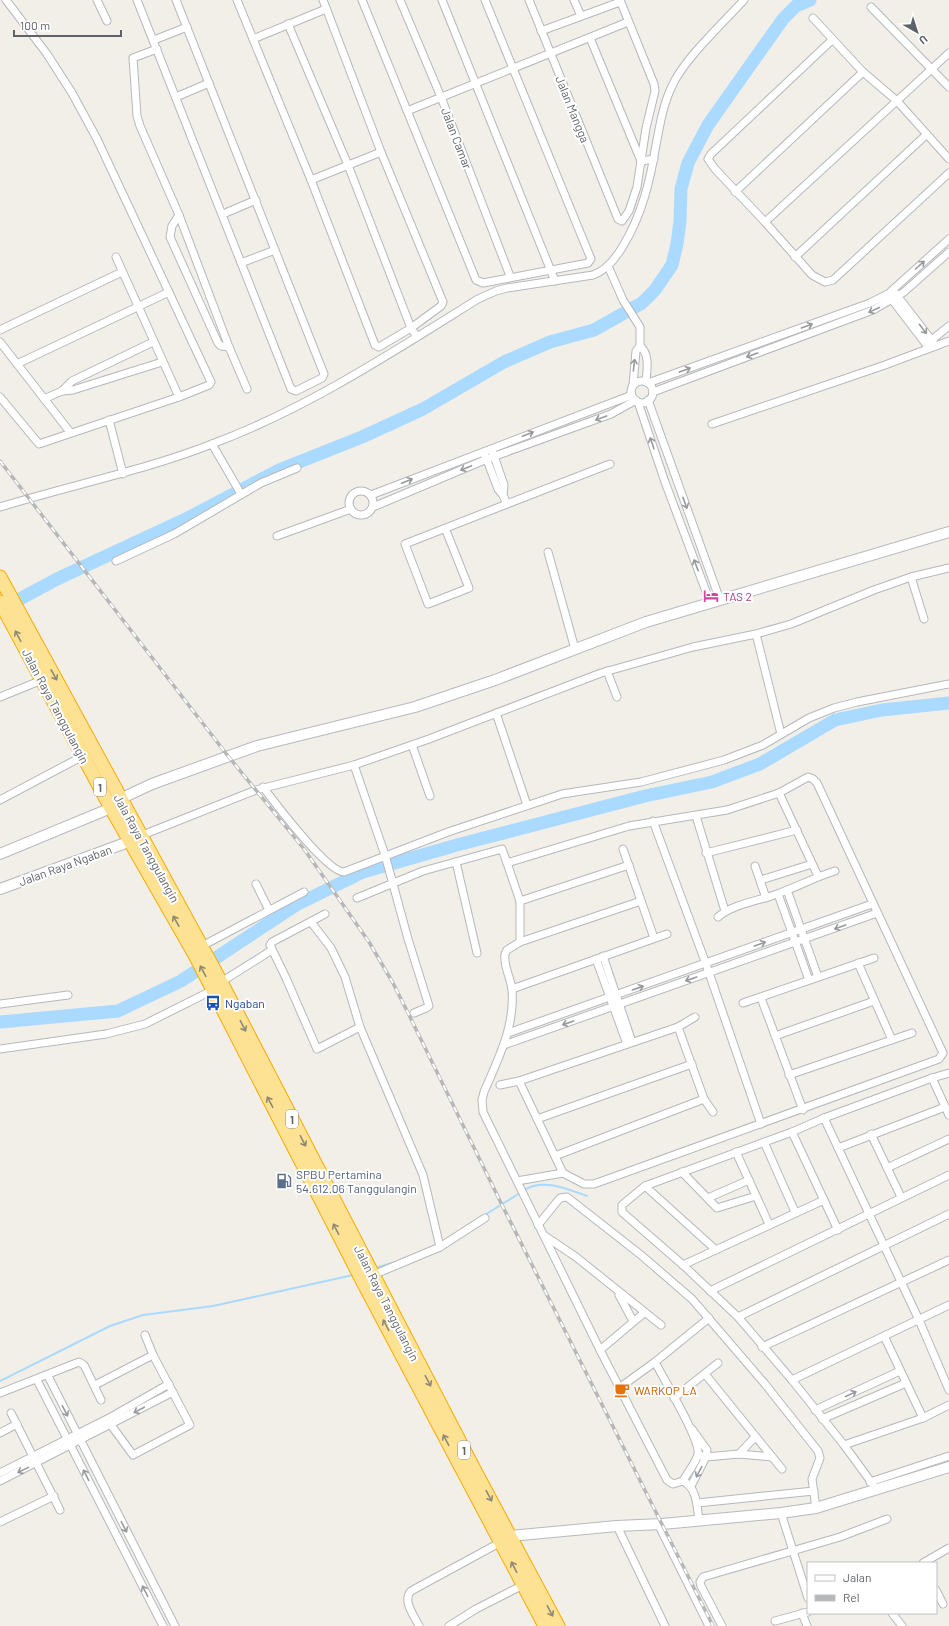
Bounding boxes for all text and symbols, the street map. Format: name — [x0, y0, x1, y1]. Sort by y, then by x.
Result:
scale bar — [14, 12, 121, 38]
north arrow — [897, 12, 937, 52]
text: 100 m — [20, 18, 50, 32]
text: U — [917, 33, 930, 47]
street label: Jalan Mangga — [553, 73, 593, 145]
street label: Jalan Camar — [439, 105, 475, 171]
one-way arrow — [915, 261, 925, 270]
one-way arrow — [868, 306, 880, 314]
one-way arrow — [801, 321, 813, 329]
one-way arrow — [919, 323, 927, 334]
one-way arrow — [746, 352, 759, 359]
one-way arrow — [630, 359, 638, 372]
one-way arrow — [678, 365, 690, 373]
one-way arrow — [595, 414, 607, 422]
one-way arrow — [522, 430, 534, 438]
one-way arrow — [648, 437, 655, 450]
one-way arrow — [461, 465, 473, 472]
one-way arrow — [401, 476, 413, 484]
one-way arrow — [682, 496, 689, 509]
one-way arrow — [692, 560, 700, 572]
hotel icon: TAS 2 — [702, 587, 720, 605]
place label: TAS 2 — [723, 589, 752, 603]
one-way arrow — [14, 630, 22, 642]
street label: Jalan Raya Tanggulangin — [20, 646, 92, 766]
one-way arrow — [51, 669, 58, 681]
road number: 1 — [94, 778, 106, 796]
street label: Jala Raya Tanggulangin — [111, 791, 183, 905]
street label: Jalan Raya Ngaban — [17, 842, 113, 888]
one-way arrow — [171, 915, 179, 927]
one-way arrow — [834, 923, 846, 931]
one-way arrow — [754, 940, 766, 948]
one-way arrow — [199, 965, 206, 977]
one-way arrow — [685, 976, 697, 984]
one-way arrow — [631, 984, 644, 991]
bus stop icon: Ngaban — [204, 994, 222, 1012]
place label: Ngaban — [225, 996, 265, 1010]
one-way arrow — [563, 1019, 575, 1027]
one-way arrow — [240, 1020, 248, 1032]
one-way arrow — [266, 1096, 273, 1108]
road number: 1 — [286, 1110, 298, 1128]
one-way arrow — [300, 1135, 308, 1147]
place label: SPBU Pertamina 54.612.06 Tanggulangin — [296, 1167, 417, 1195]
fuel station icon: SPBU Pertamina 54.612.06 Tanggulangin — [275, 1172, 293, 1190]
one-way arrow — [332, 1224, 340, 1236]
street label: Jalan Raya Tanggulangin — [352, 1243, 422, 1363]
one-way arrow — [381, 1319, 389, 1331]
one-way arrow — [425, 1375, 432, 1387]
cafe icon: WARKOP LA — [613, 1381, 631, 1399]
place label: WARKOP LA — [634, 1383, 697, 1397]
one-way arrow — [844, 1390, 856, 1397]
one-way arrow — [62, 1404, 69, 1416]
one-way arrow — [133, 1407, 145, 1415]
one-way arrow — [442, 1434, 449, 1446]
road number: 1 — [458, 1441, 470, 1459]
one-way arrow — [694, 1465, 702, 1477]
one-way arrow — [17, 1467, 29, 1474]
one-way arrow — [82, 1470, 89, 1482]
one-way arrow — [485, 1490, 493, 1502]
one-way arrow — [121, 1520, 128, 1532]
one-way arrow — [509, 1561, 517, 1573]
legend — [807, 1562, 937, 1614]
text: Jalan — [843, 1570, 871, 1584]
one-way arrow — [141, 1585, 148, 1597]
text: Rel — [843, 1590, 859, 1604]
one-way arrow — [547, 1605, 554, 1617]

